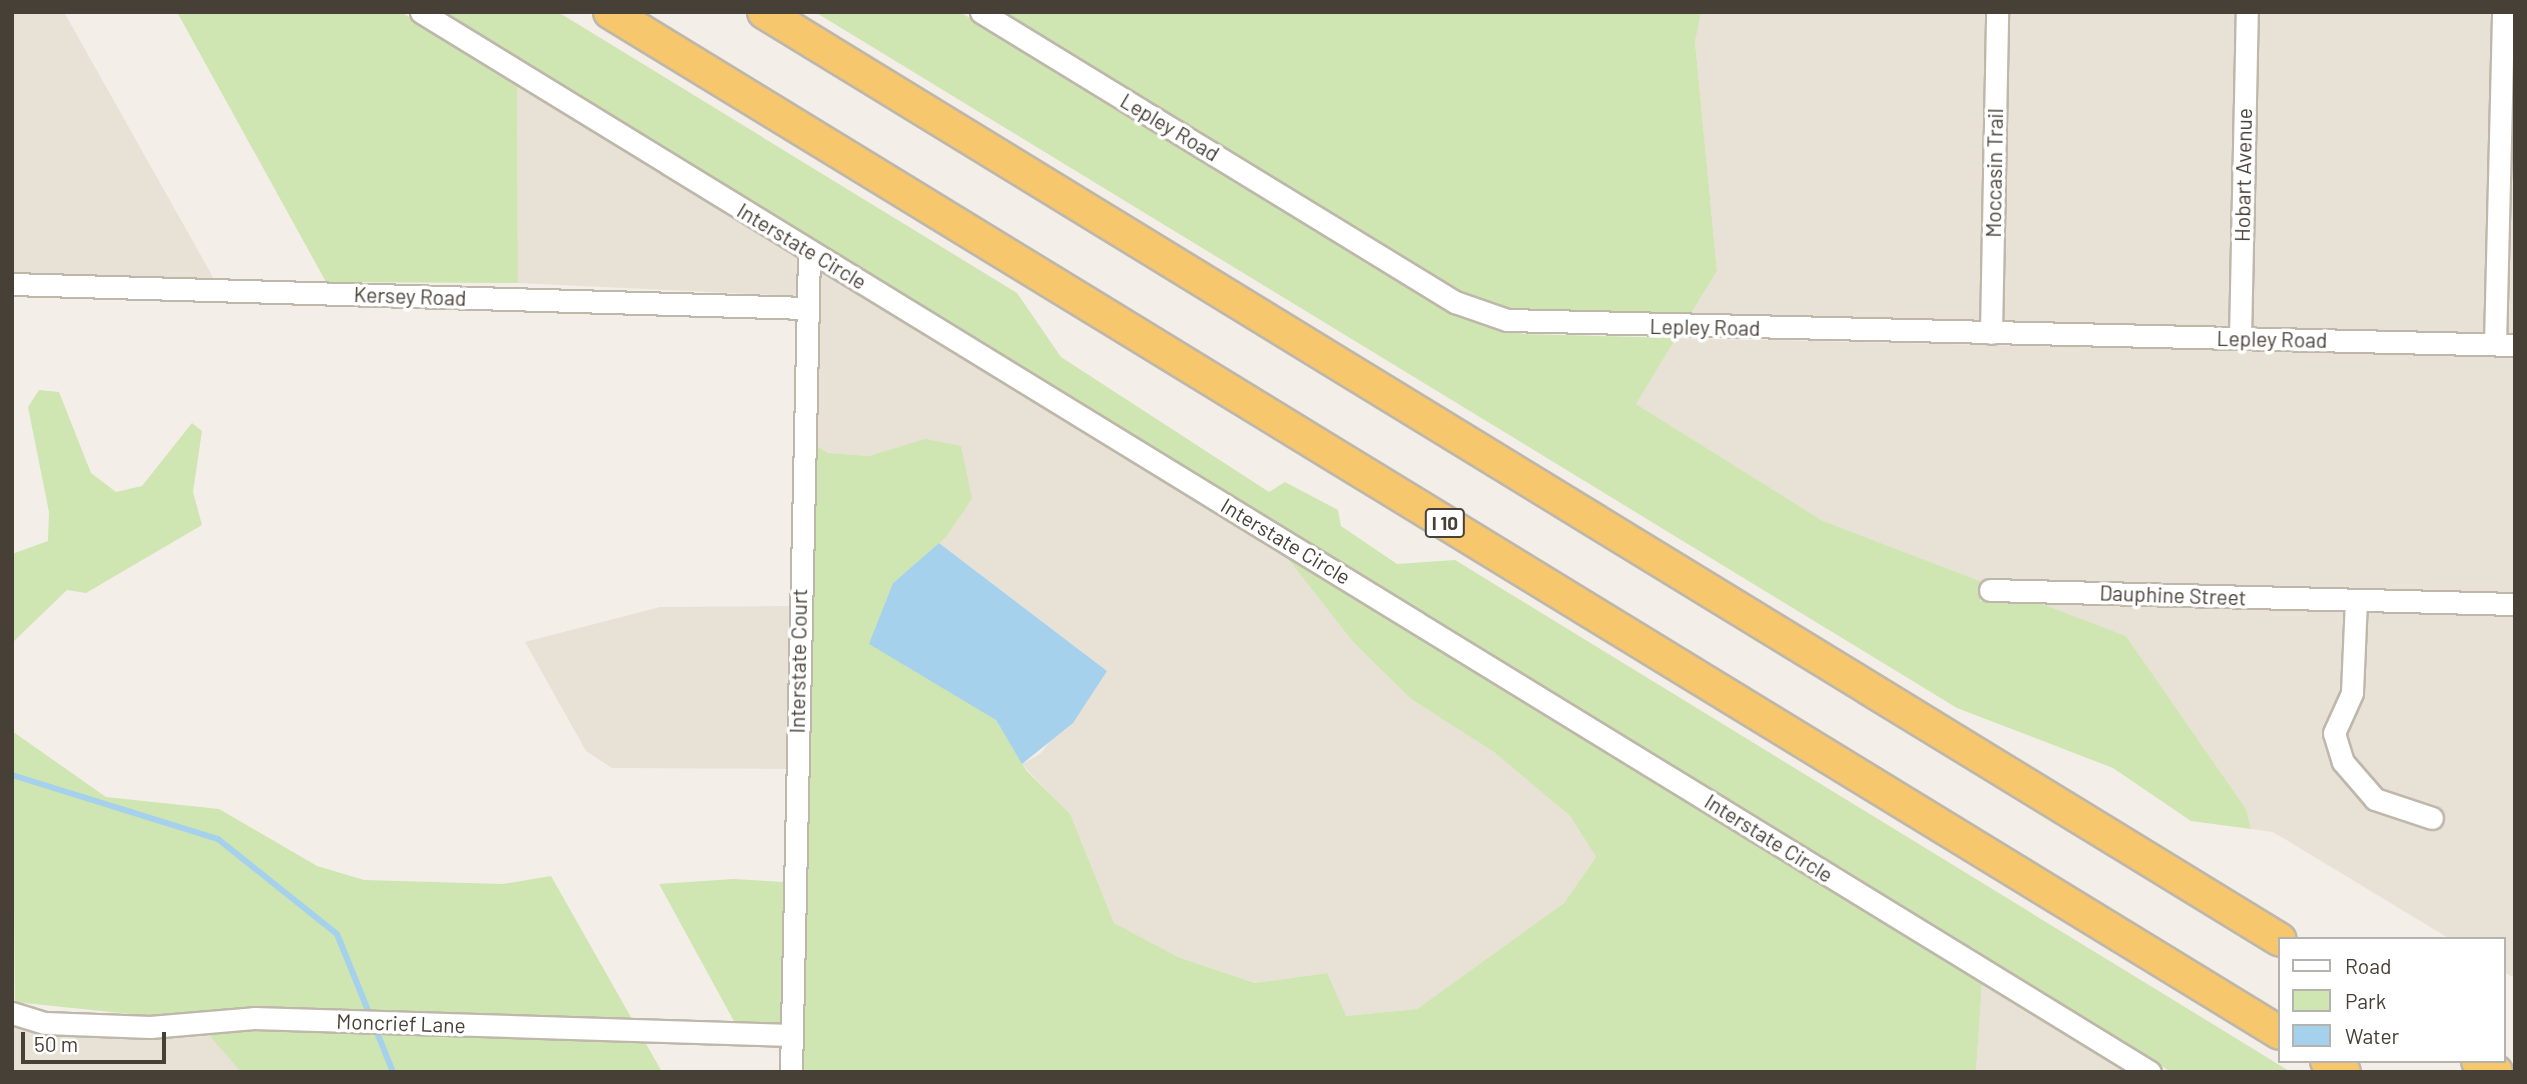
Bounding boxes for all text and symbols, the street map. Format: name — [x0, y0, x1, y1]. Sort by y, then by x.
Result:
street label: Lepley Road — [1116, 88, 1224, 166]
street label: Moccasin Trail — [1980, 108, 2008, 238]
street label: Hobart Avenue — [2229, 108, 2257, 242]
street label: Interstate Circle — [733, 197, 871, 295]
street label: Kersey Road — [353, 281, 467, 311]
street label: Lepley Road — [1649, 313, 1761, 341]
street label: Lepley Road — [2216, 325, 2328, 353]
street label: Interstate Circle — [1217, 492, 1355, 590]
road number: I 10 — [1424, 508, 1466, 538]
street label: Dauphine Street — [2099, 580, 2247, 610]
street label: Interstate Court — [784, 588, 812, 734]
street label: Interstate Circle — [1700, 788, 1838, 888]
legend — [2278, 937, 2506, 1063]
text: Road — [2345, 953, 2391, 978]
text: Park — [2345, 988, 2386, 1013]
street label: Moncrief Lane — [336, 1008, 466, 1038]
scale bar — [24, 1018, 170, 1062]
text: Water — [2345, 1023, 2399, 1048]
text: 50 m — [34, 1031, 78, 1056]

